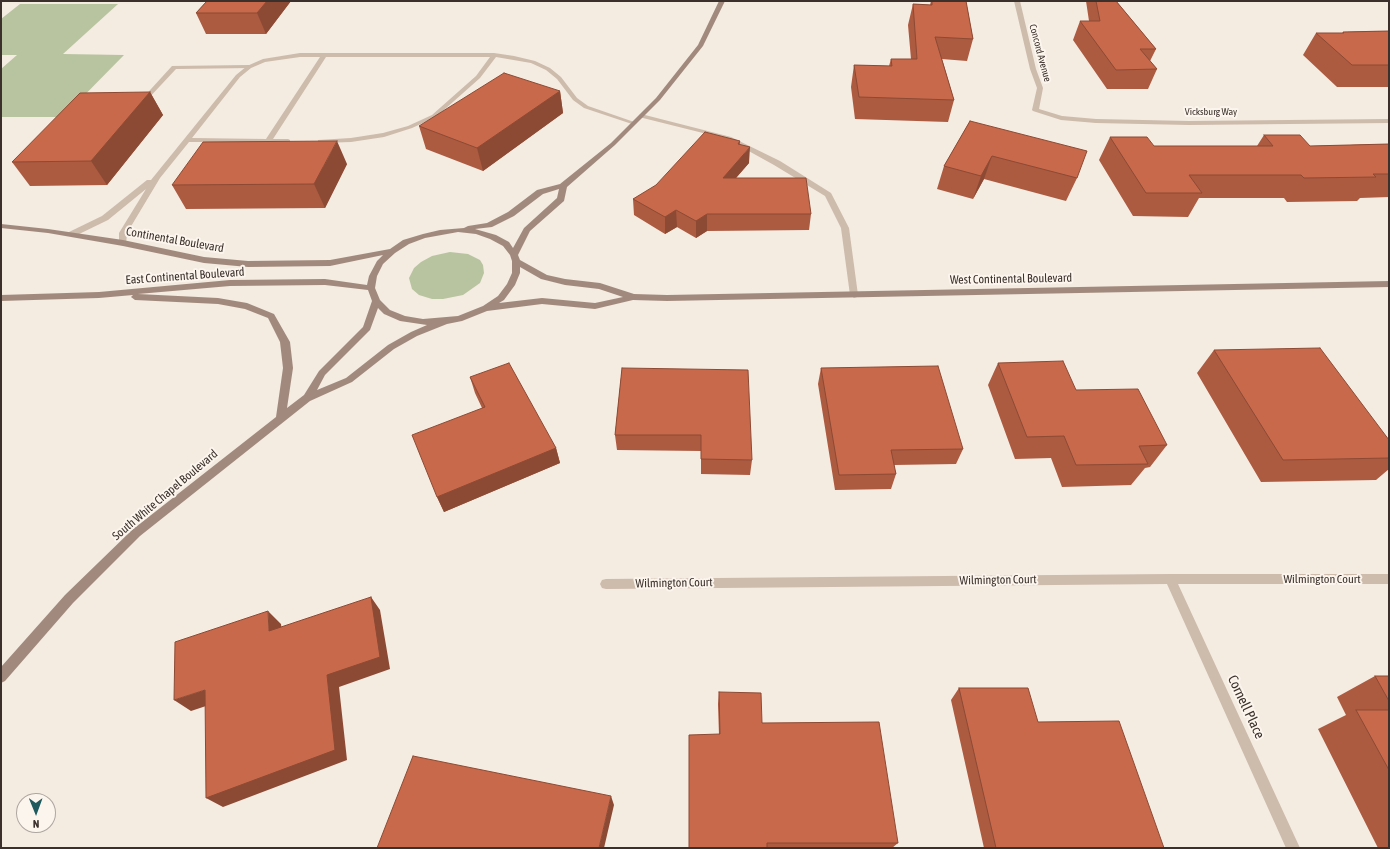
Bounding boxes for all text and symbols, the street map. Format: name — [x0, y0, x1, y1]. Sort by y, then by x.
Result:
street label: Concord Avenue — [1027, 23, 1053, 83]
street label: Vicksburg Way — [1185, 106, 1237, 118]
street label: Continental Boulevard — [125, 224, 225, 256]
street label: East Continental Boulevard — [125, 265, 245, 287]
street label: West Continental Boulevard — [950, 271, 1072, 287]
street label: South White Chapel Boulevard — [109, 447, 221, 543]
street label: Wilmington Court — [959, 572, 1037, 588]
street label: Wilmington Court — [1283, 572, 1361, 586]
street label: Wilmington Court — [635, 575, 713, 591]
street label: Cornell Place — [1224, 673, 1268, 741]
north arrow — [16, 793, 56, 833]
text: N — [33, 818, 40, 830]

